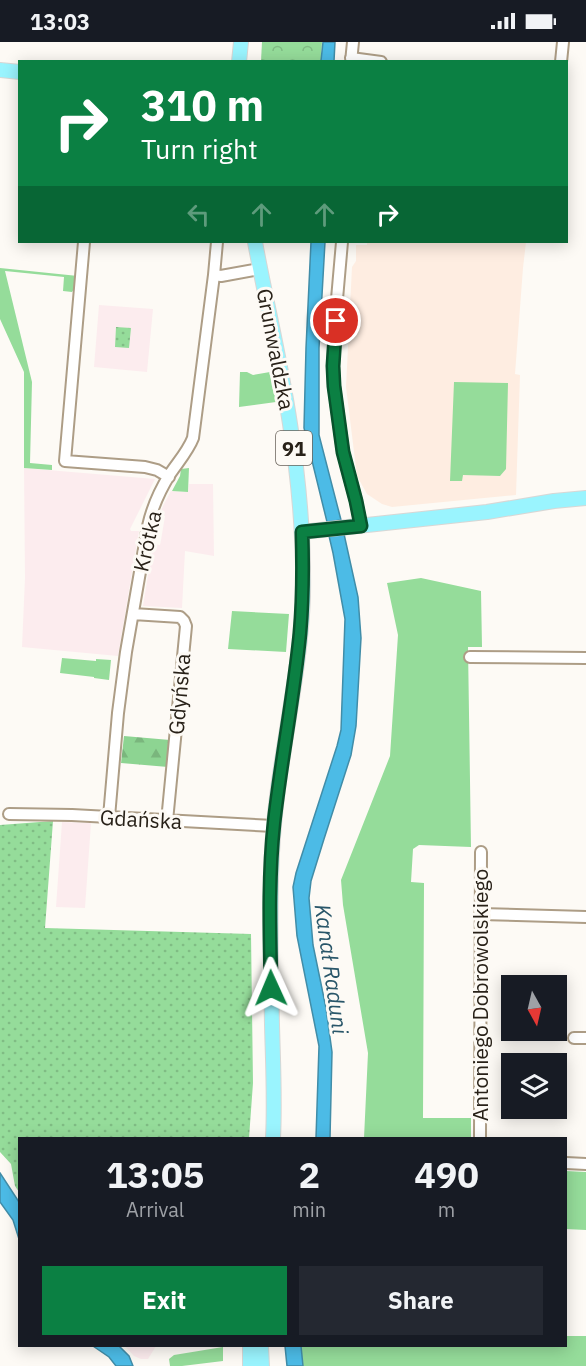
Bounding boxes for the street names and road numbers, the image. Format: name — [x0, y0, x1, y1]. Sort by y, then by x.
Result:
street label: Grunwaldzka — [251, 286, 301, 412]
road number: 91 — [276, 431, 312, 465]
street label: Krótka — [126, 508, 168, 574]
street label: Gdyńska — [161, 652, 197, 736]
street label: Gdańska — [99, 803, 183, 835]
street label: Antoniego Dobrowolskiego — [466, 869, 494, 1121]

